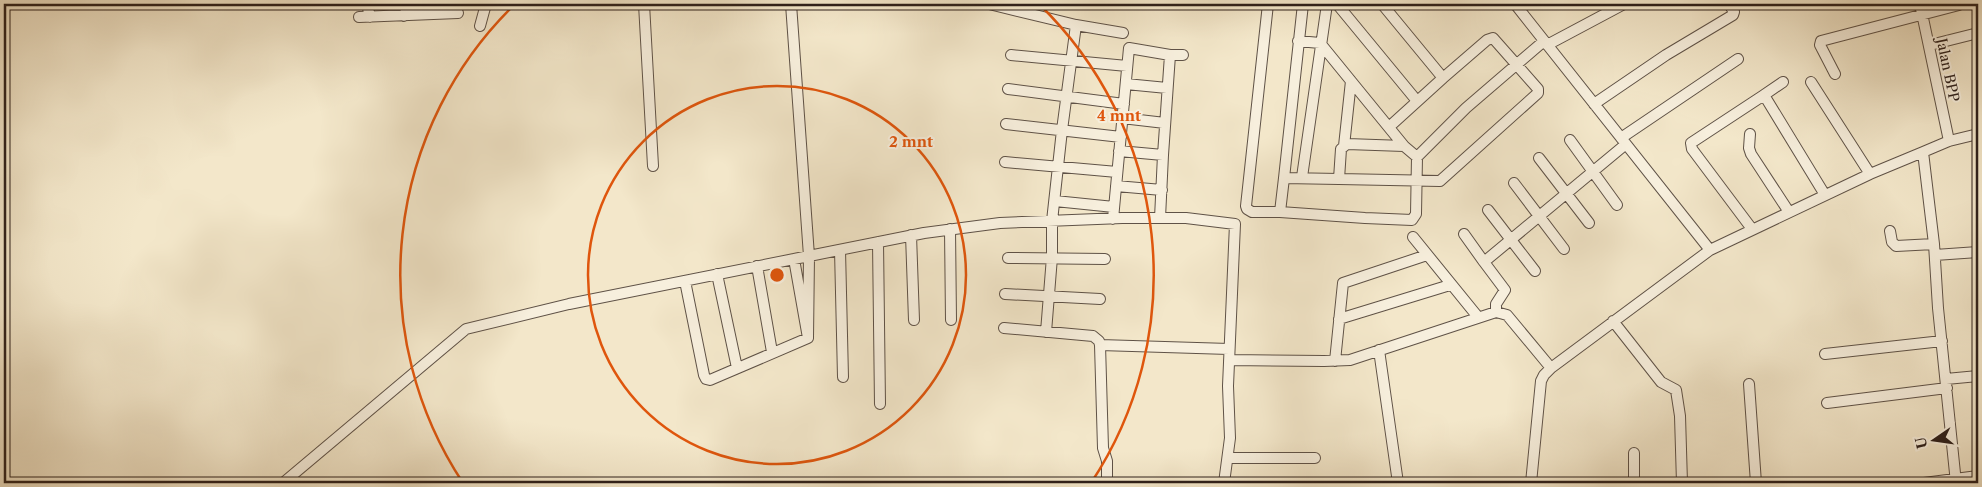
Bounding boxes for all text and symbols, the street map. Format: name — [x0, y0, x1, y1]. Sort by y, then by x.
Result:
street label: Jalan BPP — [1932, 35, 1963, 103]
text: 4 mnt — [1097, 106, 1141, 125]
text: 2 mnt — [889, 132, 933, 151]
centre of rings — [768, 266, 786, 284]
north arrow — [1910, 414, 1960, 464]
text: U — [1911, 435, 1931, 450]

